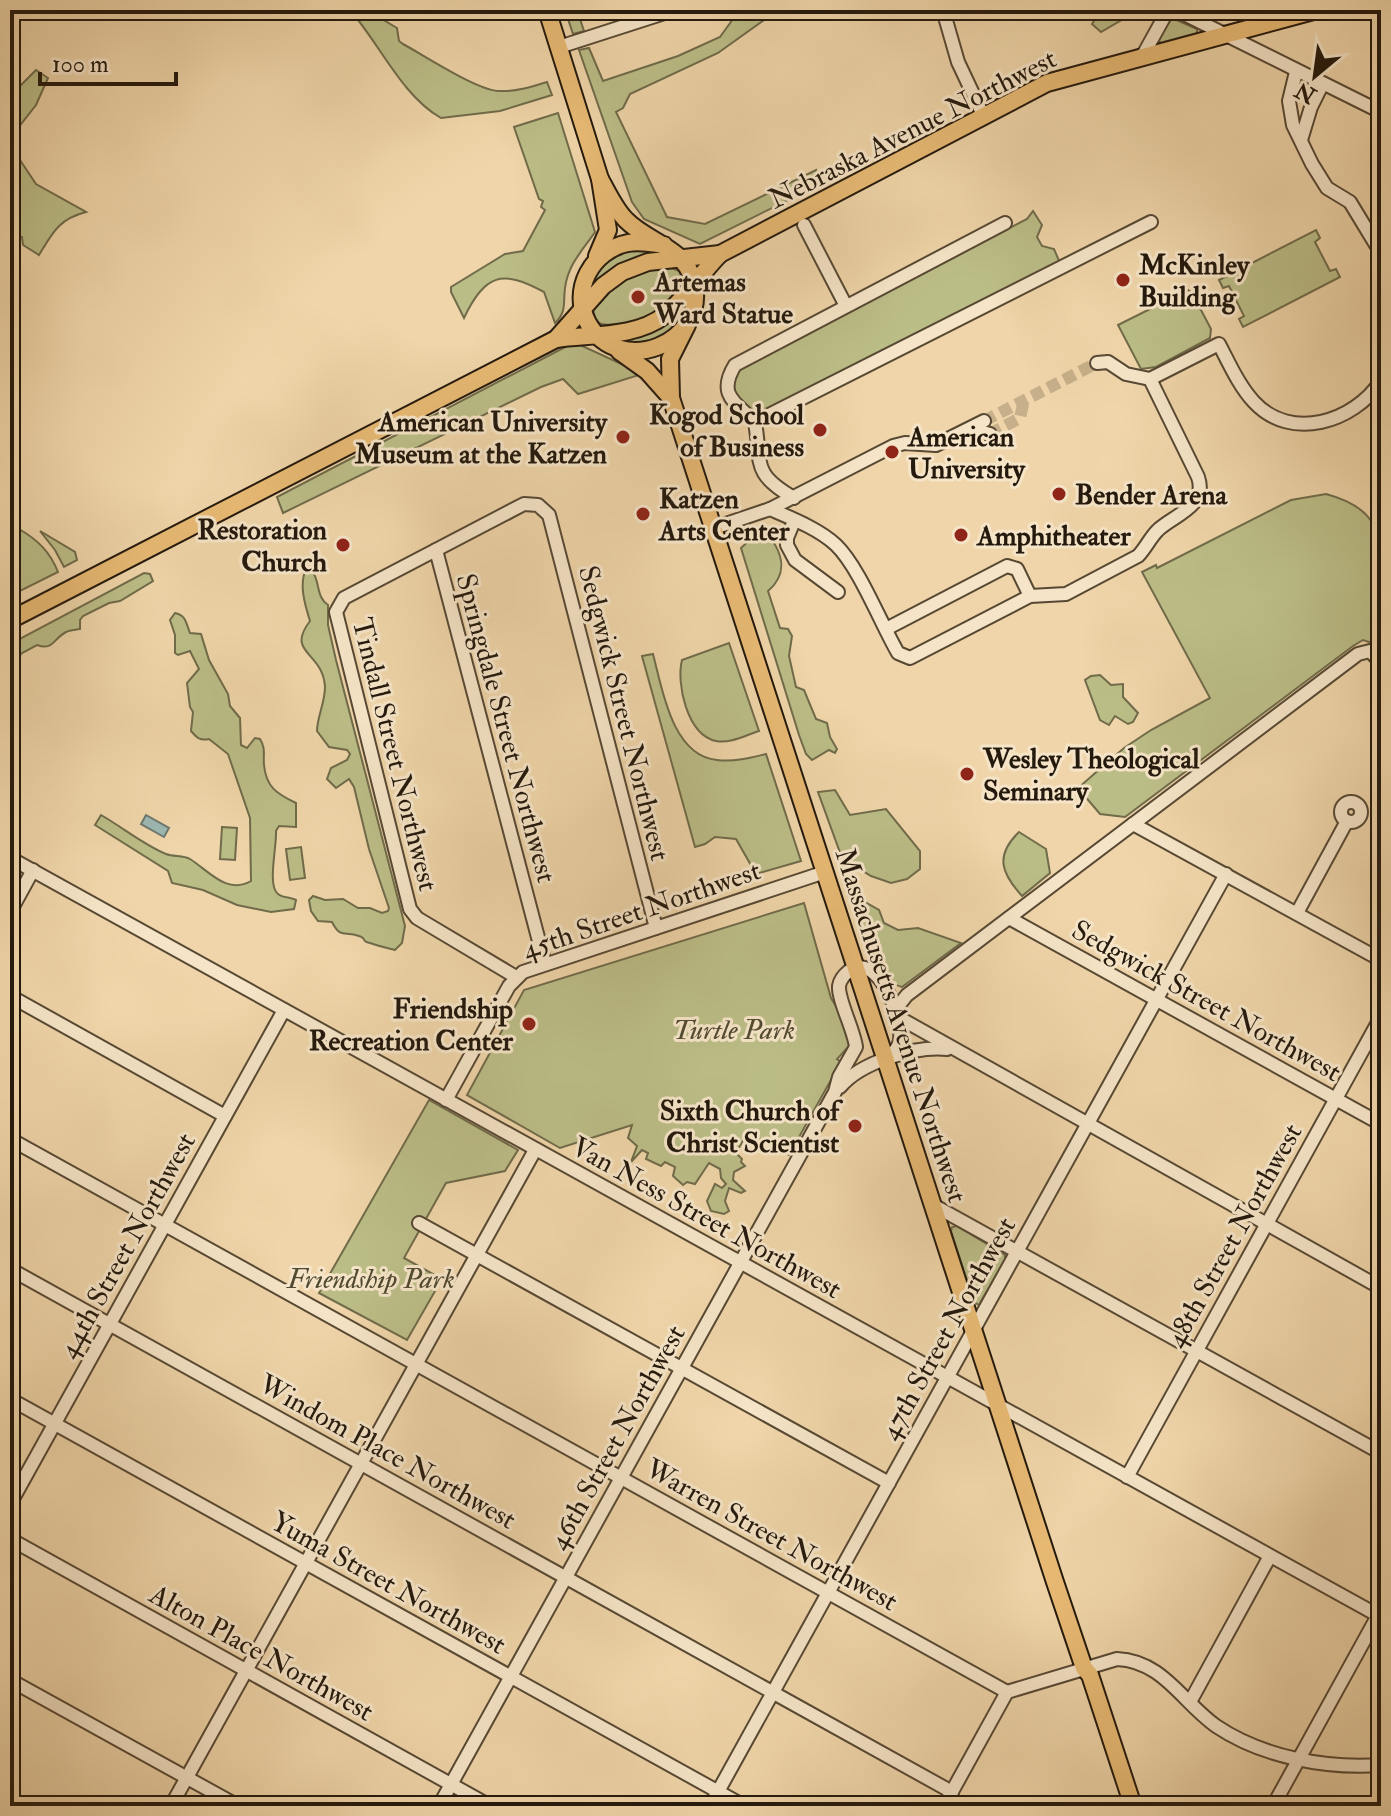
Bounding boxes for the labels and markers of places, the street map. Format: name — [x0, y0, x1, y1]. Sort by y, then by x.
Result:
place label: McKinley Building — [1138, 248, 1251, 315]
place label: Artemas Ward Statue — [653, 265, 793, 332]
marker: McKinley Building — [1114, 271, 1132, 289]
marker: Artemas Ward Statue — [629, 288, 647, 306]
place label: Kogod School of Business — [649, 398, 805, 465]
place label: American University Museum at the Katzen — [354, 405, 609, 472]
place label: American University — [907, 420, 1026, 487]
marker: Kogod School of Business — [811, 421, 829, 439]
marker: American University Museum at the Katzen — [614, 428, 632, 446]
marker: American University — [883, 443, 901, 461]
place label: Bender Arena — [1075, 478, 1228, 513]
place label: Katzen Arts Center — [658, 482, 790, 549]
marker: Bender Arena — [1050, 485, 1068, 503]
marker: Katzen Arts Center — [634, 505, 652, 523]
place label: Restoration Church — [197, 513, 328, 580]
place label: Amphitheater — [976, 519, 1131, 554]
marker: Amphitheater — [952, 526, 970, 544]
marker: Restoration Church — [334, 536, 352, 554]
place label: Wesley Theological Seminary — [982, 742, 1200, 809]
marker: Wesley Theological Seminary — [958, 765, 976, 783]
place label: Friendship Recreation Center — [309, 992, 514, 1059]
marker: Friendship Recreation Center — [520, 1015, 538, 1033]
place label: Sixth Church of Christ Scientist — [660, 1094, 844, 1161]
marker: Sixth Church of Christ Scientist — [846, 1117, 864, 1135]

